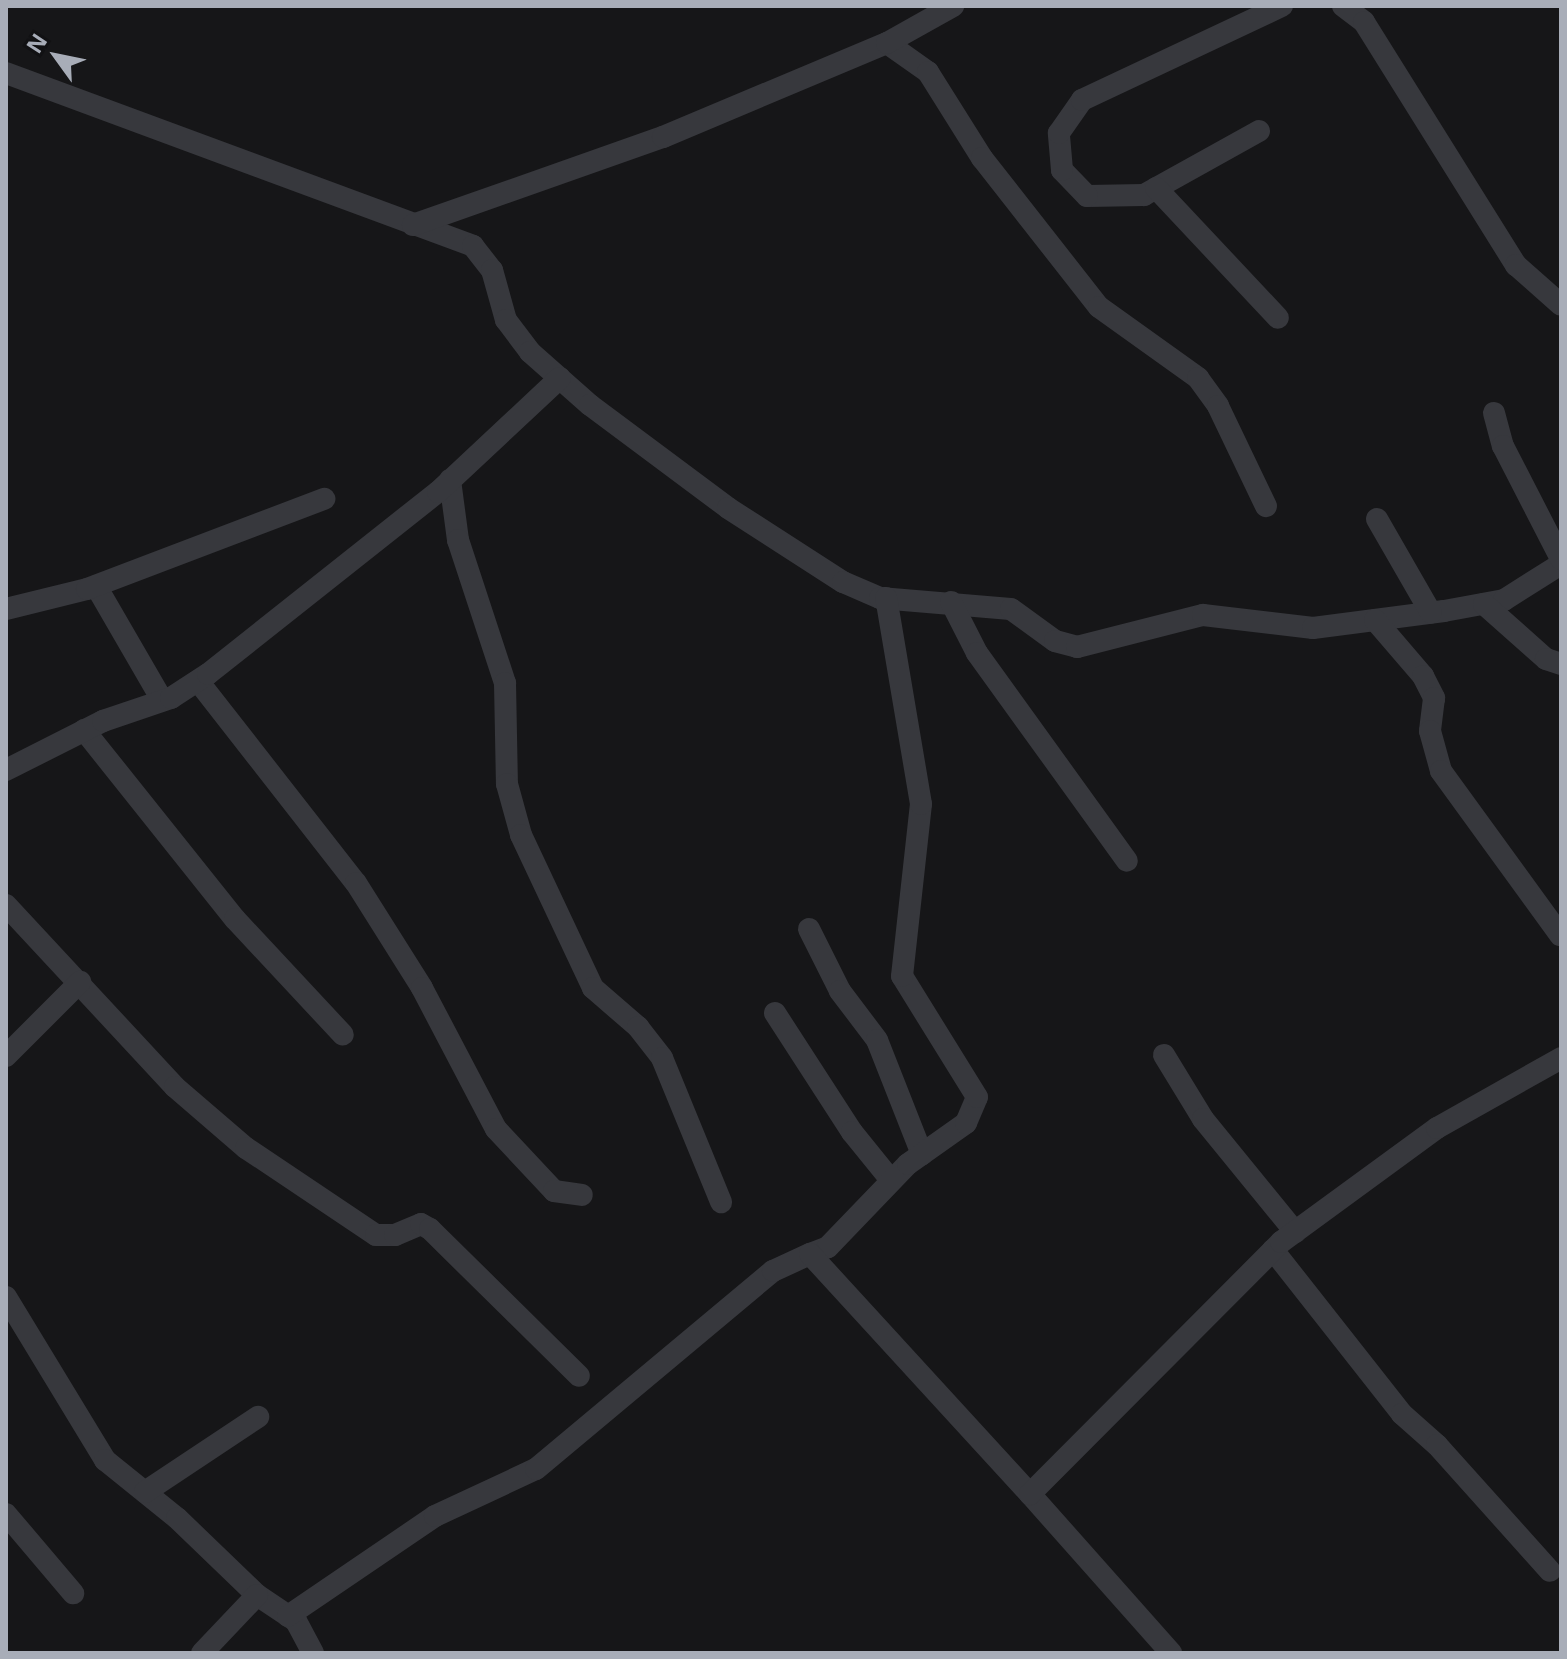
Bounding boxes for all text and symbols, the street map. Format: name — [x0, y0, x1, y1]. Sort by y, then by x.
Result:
north arrow — [16, 16, 96, 96]
text: N — [18, 27, 53, 59]

